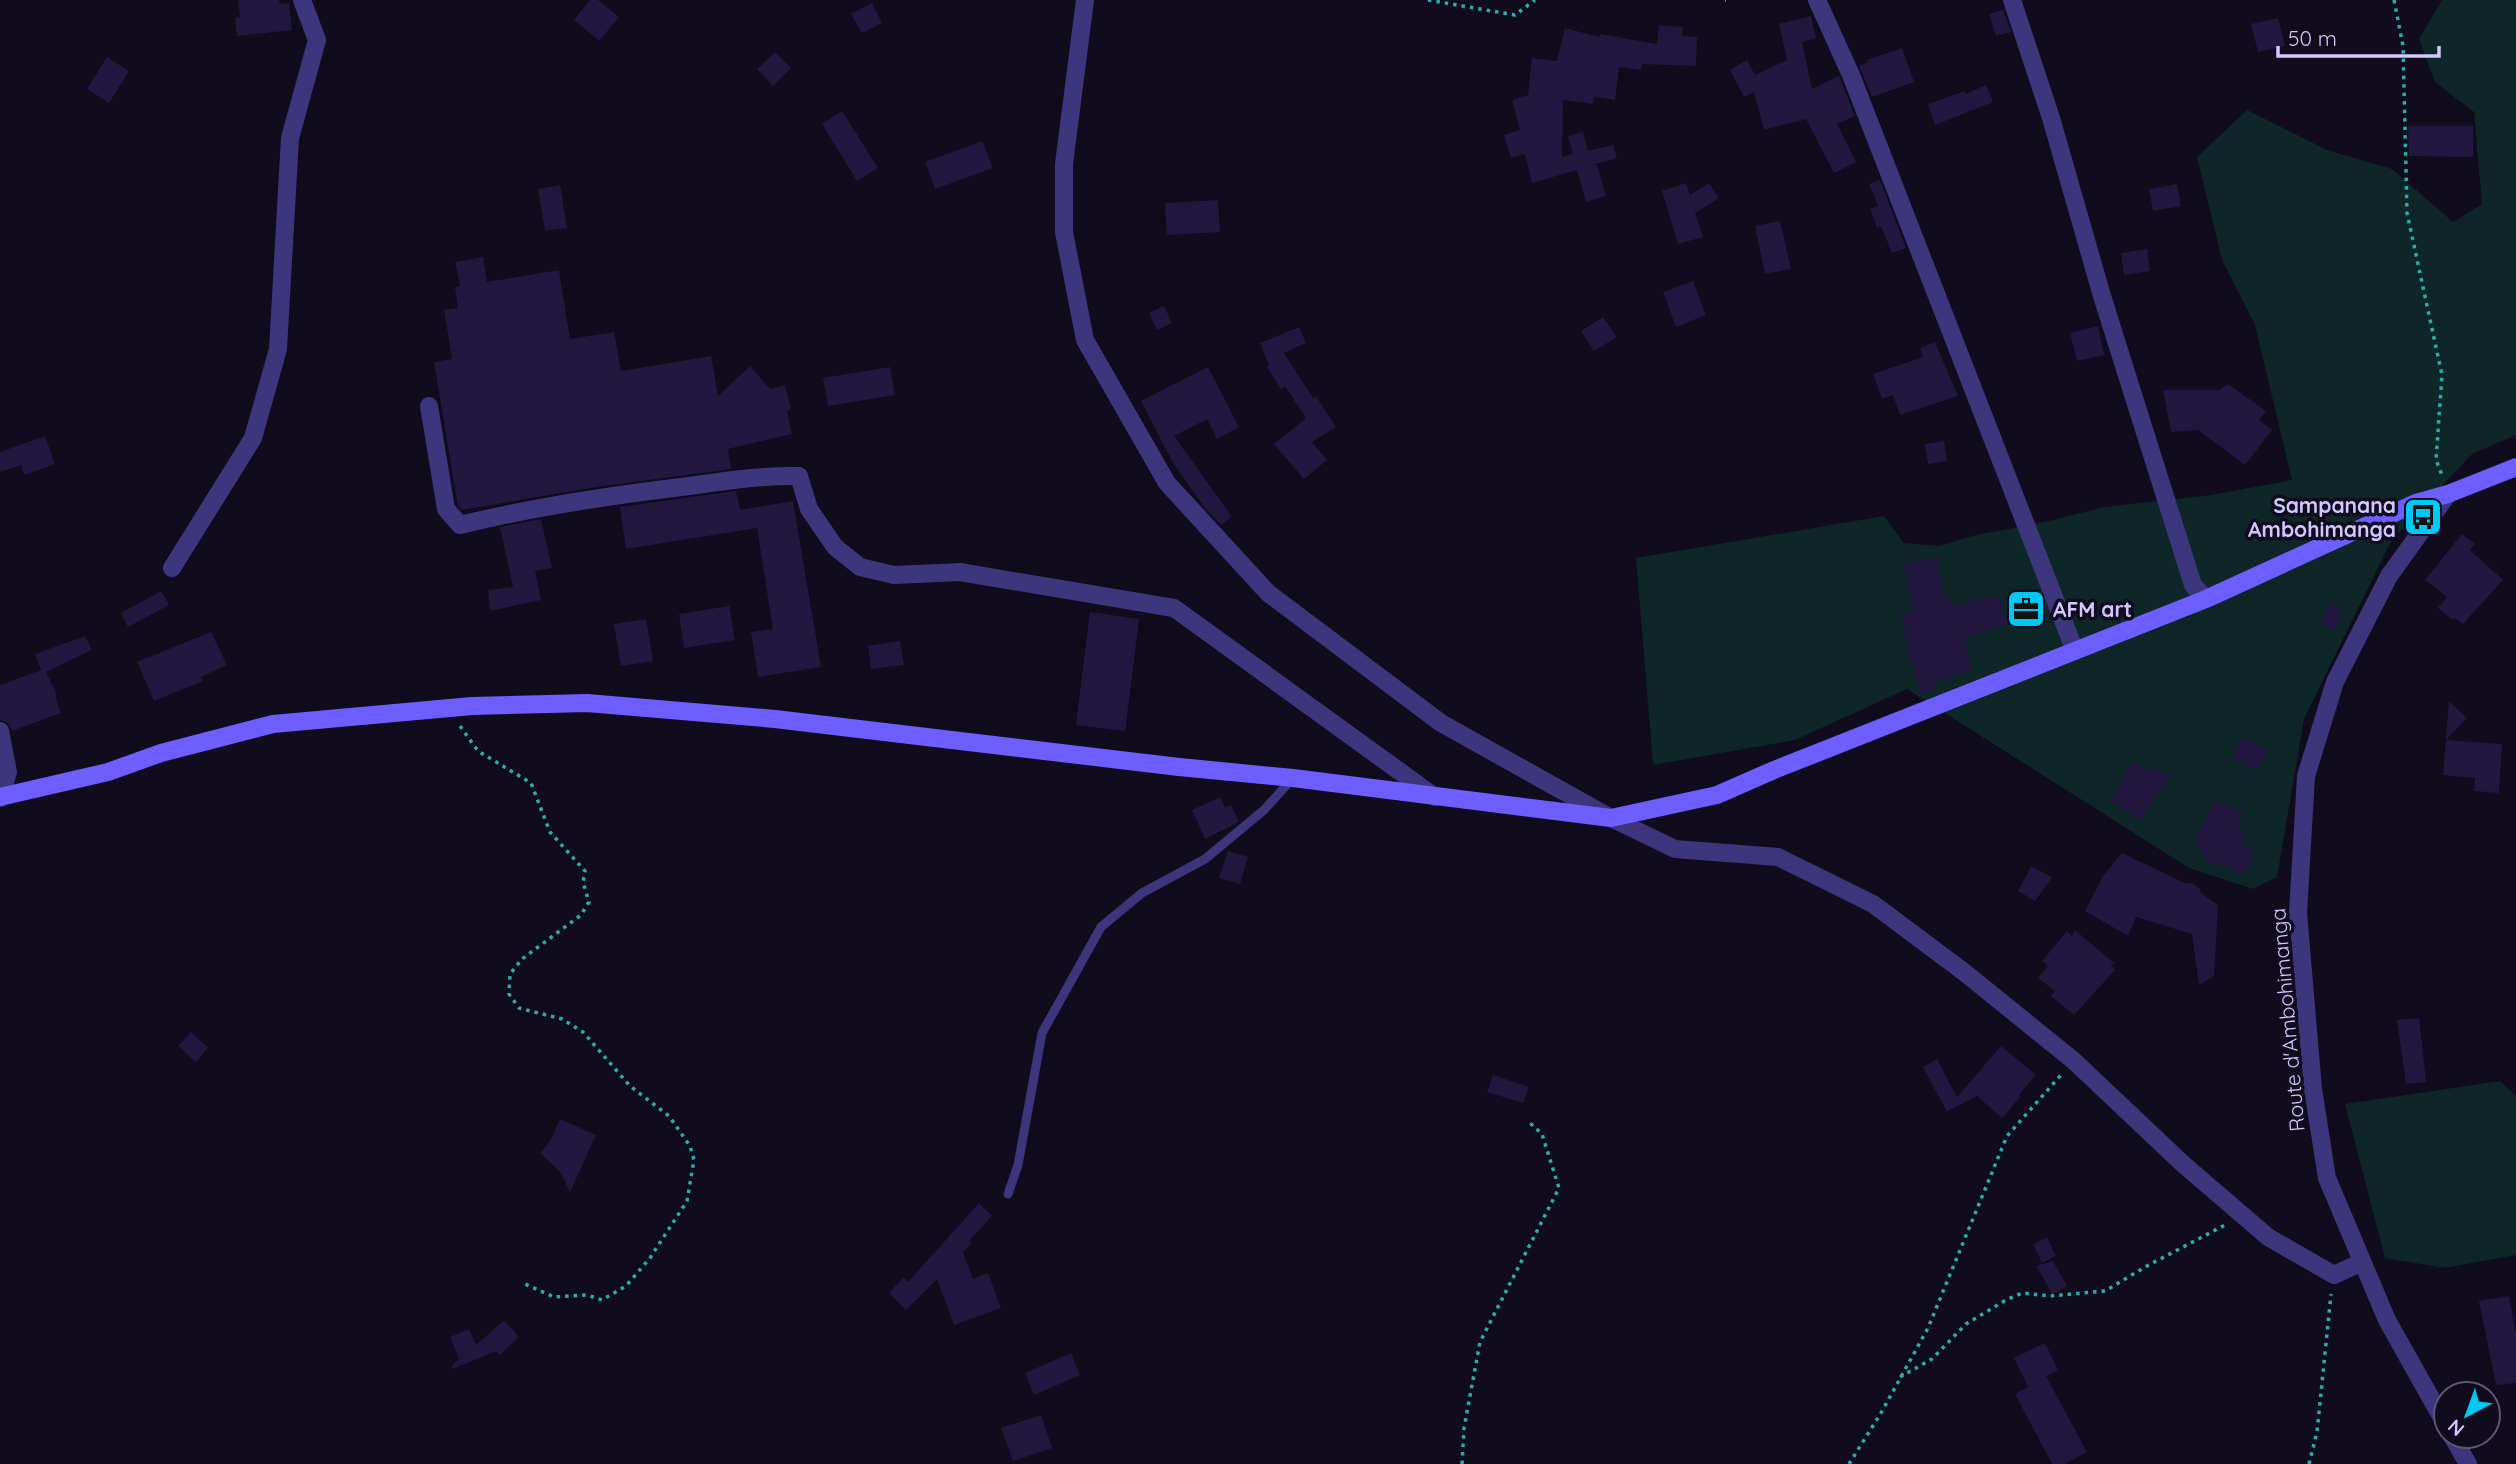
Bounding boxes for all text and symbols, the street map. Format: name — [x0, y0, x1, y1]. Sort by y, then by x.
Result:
scale bar — [2278, 14, 2439, 58]
text: 50 m — [2288, 25, 2337, 51]
place label: Sampanana Ambohimanga — [2248, 492, 2396, 542]
bus stop icon: Sampanana Ambohimanga — [2402, 496, 2444, 538]
office icon: AFM art — [2005, 588, 2047, 630]
place label: AFM art — [2053, 596, 2132, 622]
street label: Route d'Ambohimanga — [2264, 907, 2310, 1133]
north arrow — [2432, 1380, 2502, 1450]
text: N — [2443, 1414, 2469, 1441]

